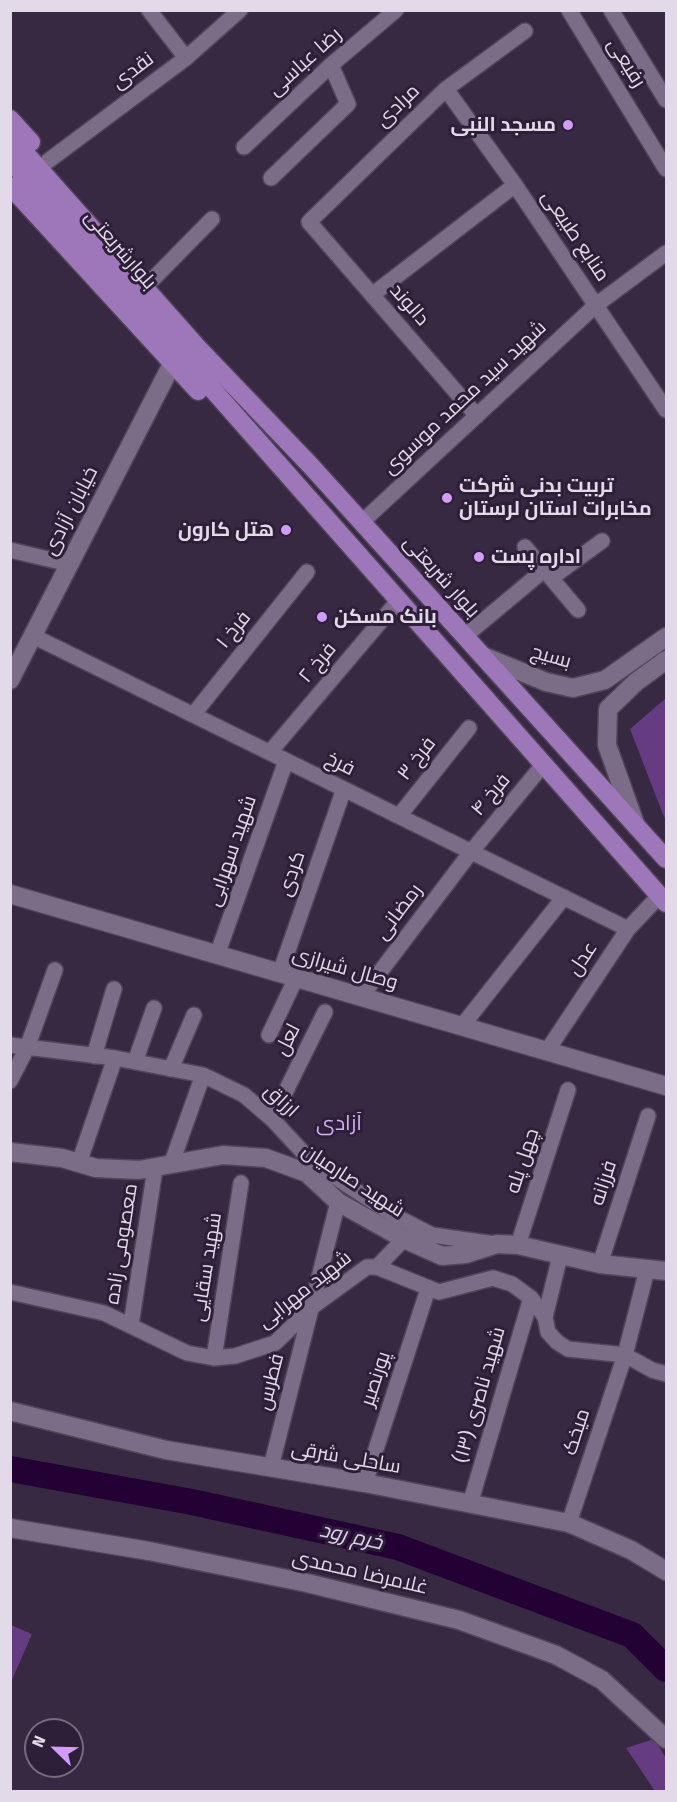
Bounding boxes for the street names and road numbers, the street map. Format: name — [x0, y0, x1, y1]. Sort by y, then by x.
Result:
street label: رضا عباسی — [263, 23, 347, 101]
street label: رفیعی — [602, 34, 650, 92]
street label: نقدی — [107, 47, 159, 95]
street label: مرادی — [371, 79, 425, 133]
street label: منابع طبیعی — [536, 186, 614, 286]
street label: بلوارشریعتی — [79, 205, 161, 295]
street label: دالوند — [384, 279, 434, 331]
street label: شهید سید محمد موسوی — [378, 316, 552, 480]
street label: خیابان آزادی — [38, 463, 104, 559]
street label: بلوار شریعتی — [398, 531, 484, 623]
street label: فرخ ۱ — [212, 606, 256, 654]
street label: فرخ ۲ — [294, 638, 342, 688]
street label: بسیج — [528, 640, 574, 674]
street label: فرخ ۳ — [393, 732, 441, 786]
street label: فرخ — [321, 747, 359, 781]
street label: فرخ ۴ — [466, 769, 516, 821]
street label: شهید سهرابی — [202, 792, 262, 910]
street label: کردی — [273, 848, 311, 900]
street label: رمضانی — [370, 879, 428, 945]
street label: عدل — [563, 937, 603, 981]
street label: وصال شیرازی — [289, 942, 401, 996]
street label: لعل — [270, 1020, 306, 1060]
street label: ارزاق — [259, 1079, 303, 1123]
street label: چهل پله — [501, 1126, 545, 1196]
street label: شهید صارمیان — [297, 1139, 409, 1223]
street label: فرزانه — [586, 1158, 622, 1208]
street label: معصومی زاده — [101, 1182, 143, 1306]
street label: شهید سقایی — [187, 1211, 227, 1323]
street label: شهید مهرابی — [253, 1246, 357, 1334]
street label: شهید ناصری (۱۳) — [449, 1324, 511, 1466]
street label: پورنصیر — [356, 1348, 396, 1410]
street label: فطرس — [252, 1351, 290, 1413]
street label: میخک — [558, 1406, 596, 1458]
street label: ساحلی شرقی — [289, 1437, 403, 1479]
street label: غلامرضا محمدی — [290, 1546, 430, 1600]

